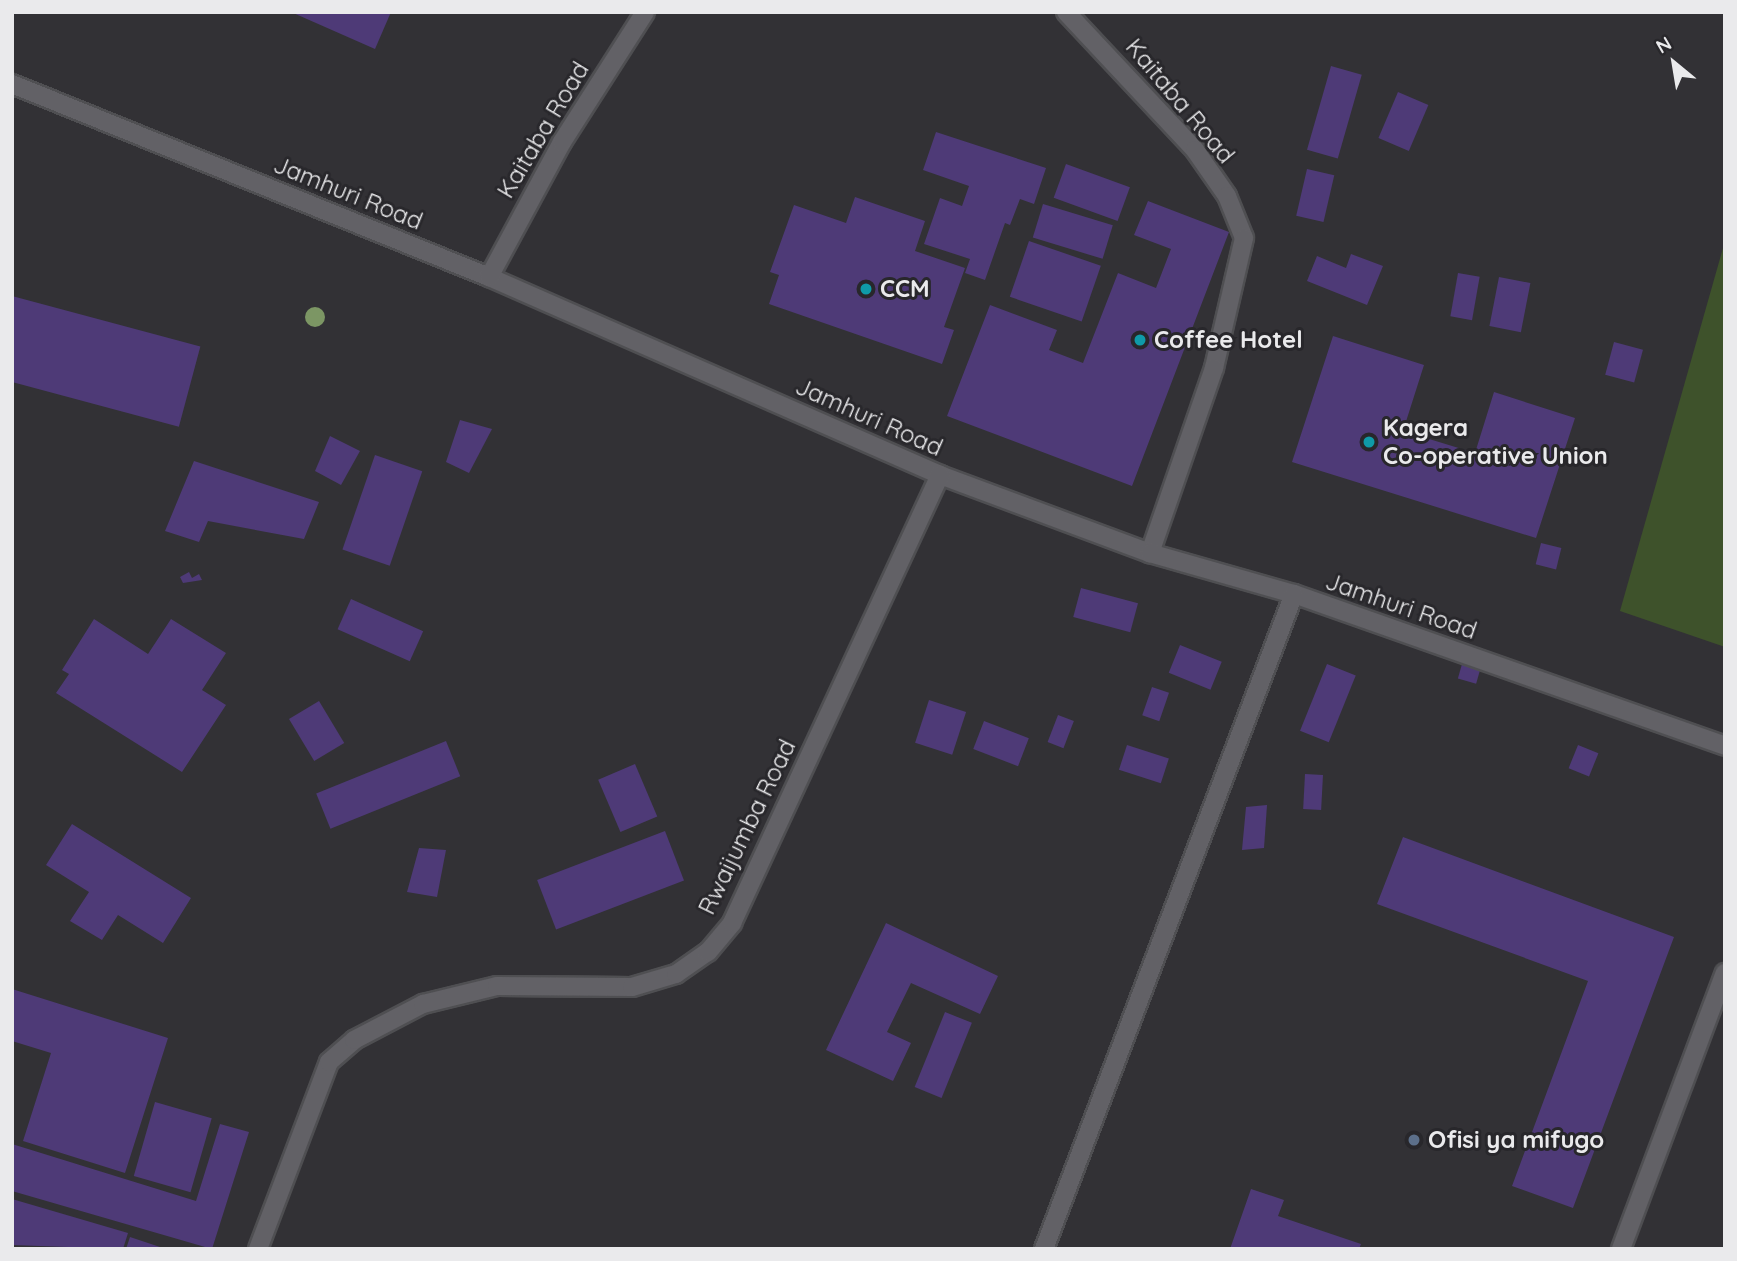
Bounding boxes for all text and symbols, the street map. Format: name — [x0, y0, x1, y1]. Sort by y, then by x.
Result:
north arrow — [1639, 28, 1709, 98]
text: N — [1651, 31, 1676, 59]
street label: Kaitaba Road — [1120, 33, 1240, 169]
street label: Kaitaba Road — [491, 57, 595, 203]
street label: Jamhuri Road — [269, 150, 427, 236]
place label: CCM — [880, 275, 930, 303]
marker: CCM — [858, 281, 874, 297]
place label: Coffee Hotel — [1154, 326, 1303, 354]
marker: Coffee Hotel — [1132, 332, 1148, 348]
street label: Jamhuri Road — [791, 372, 947, 462]
place label: Kagera Co-operative Union — [1383, 414, 1608, 470]
marker: Kagera Co-operative Union — [1361, 434, 1377, 450]
street label: Jamhuri Road — [1322, 567, 1480, 645]
street label: Rwaijumba Road — [692, 735, 802, 919]
place label: Ofisi ya mifugo — [1428, 1126, 1604, 1154]
marker: Ofisi ya mifugo — [1406, 1132, 1422, 1148]

